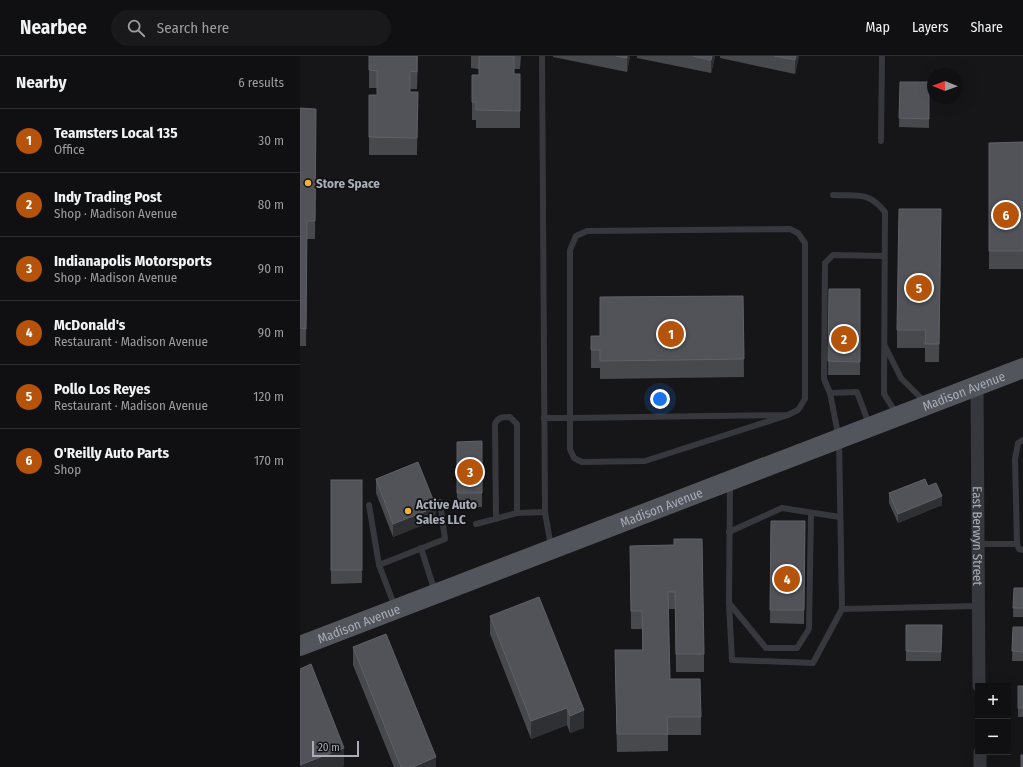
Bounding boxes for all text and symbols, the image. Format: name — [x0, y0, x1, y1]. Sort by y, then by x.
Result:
search box — [111, 10, 391, 46]
text: Nearbee — [20, 16, 87, 39]
icon: search — [125, 17, 147, 39]
text: Search here — [157, 19, 229, 37]
text: Map — [866, 19, 890, 36]
text: Layers — [912, 19, 948, 36]
text: Share — [970, 19, 1003, 36]
north arrow — [927, 68, 963, 104]
text: Nearby — [16, 72, 67, 93]
text: 6 results — [238, 75, 284, 90]
text: Teamsters Local 135 — [54, 124, 178, 142]
text: 1 — [26, 133, 32, 148]
text: 30 m — [258, 133, 284, 148]
text: Office — [54, 142, 85, 157]
place label: Store Space — [316, 176, 380, 191]
marker: Store Space — [303, 178, 313, 188]
text: Indy Trading Post — [54, 188, 162, 206]
text: 2 — [26, 197, 32, 212]
text: 80 m — [258, 197, 284, 212]
pin: 6 — [993, 200, 1019, 230]
text: Shop · Madison Avenue — [54, 206, 177, 221]
text: Indianapolis Motorsports — [54, 252, 212, 270]
text: 3 — [26, 261, 32, 276]
text: 90 m — [258, 261, 284, 276]
text: Shop · Madison Avenue — [54, 270, 177, 285]
pin: 5 — [906, 273, 932, 303]
text: McDonald's — [54, 316, 125, 334]
pin: 1 — [658, 319, 684, 349]
pin: 2 — [831, 324, 857, 354]
text: 4 — [26, 325, 32, 340]
text: 90 m — [258, 325, 284, 340]
text: Restaurant · Madison Avenue — [54, 334, 208, 349]
street label: Madison Avenue — [920, 368, 1007, 413]
text: Pollo Los Reyes — [54, 380, 150, 398]
text: 5 — [26, 389, 32, 404]
text: 120 m — [253, 389, 284, 404]
your location — [650, 389, 670, 409]
text: Restaurant · Madison Avenue — [54, 398, 208, 413]
text: O'Reilly Auto Parts — [54, 444, 169, 462]
text: 6 — [26, 453, 32, 468]
text: 170 m — [254, 453, 284, 468]
pin: 3 — [457, 457, 483, 487]
text: Shop — [54, 462, 81, 477]
street label: Madison Avenue — [618, 484, 705, 530]
street label: East Berwyn Street — [970, 486, 986, 587]
place label: Active Auto Sales LLC — [415, 497, 477, 527]
marker: Active Auto Sales LLC — [403, 506, 413, 516]
pin: 4 — [774, 564, 800, 594]
street label: Madison Avenue — [315, 601, 402, 646]
map controls — [975, 683, 1011, 755]
button: + — [975, 683, 1011, 719]
button: − — [975, 719, 1011, 755]
scale bar — [312, 739, 359, 758]
text: 20 m — [318, 741, 340, 754]

